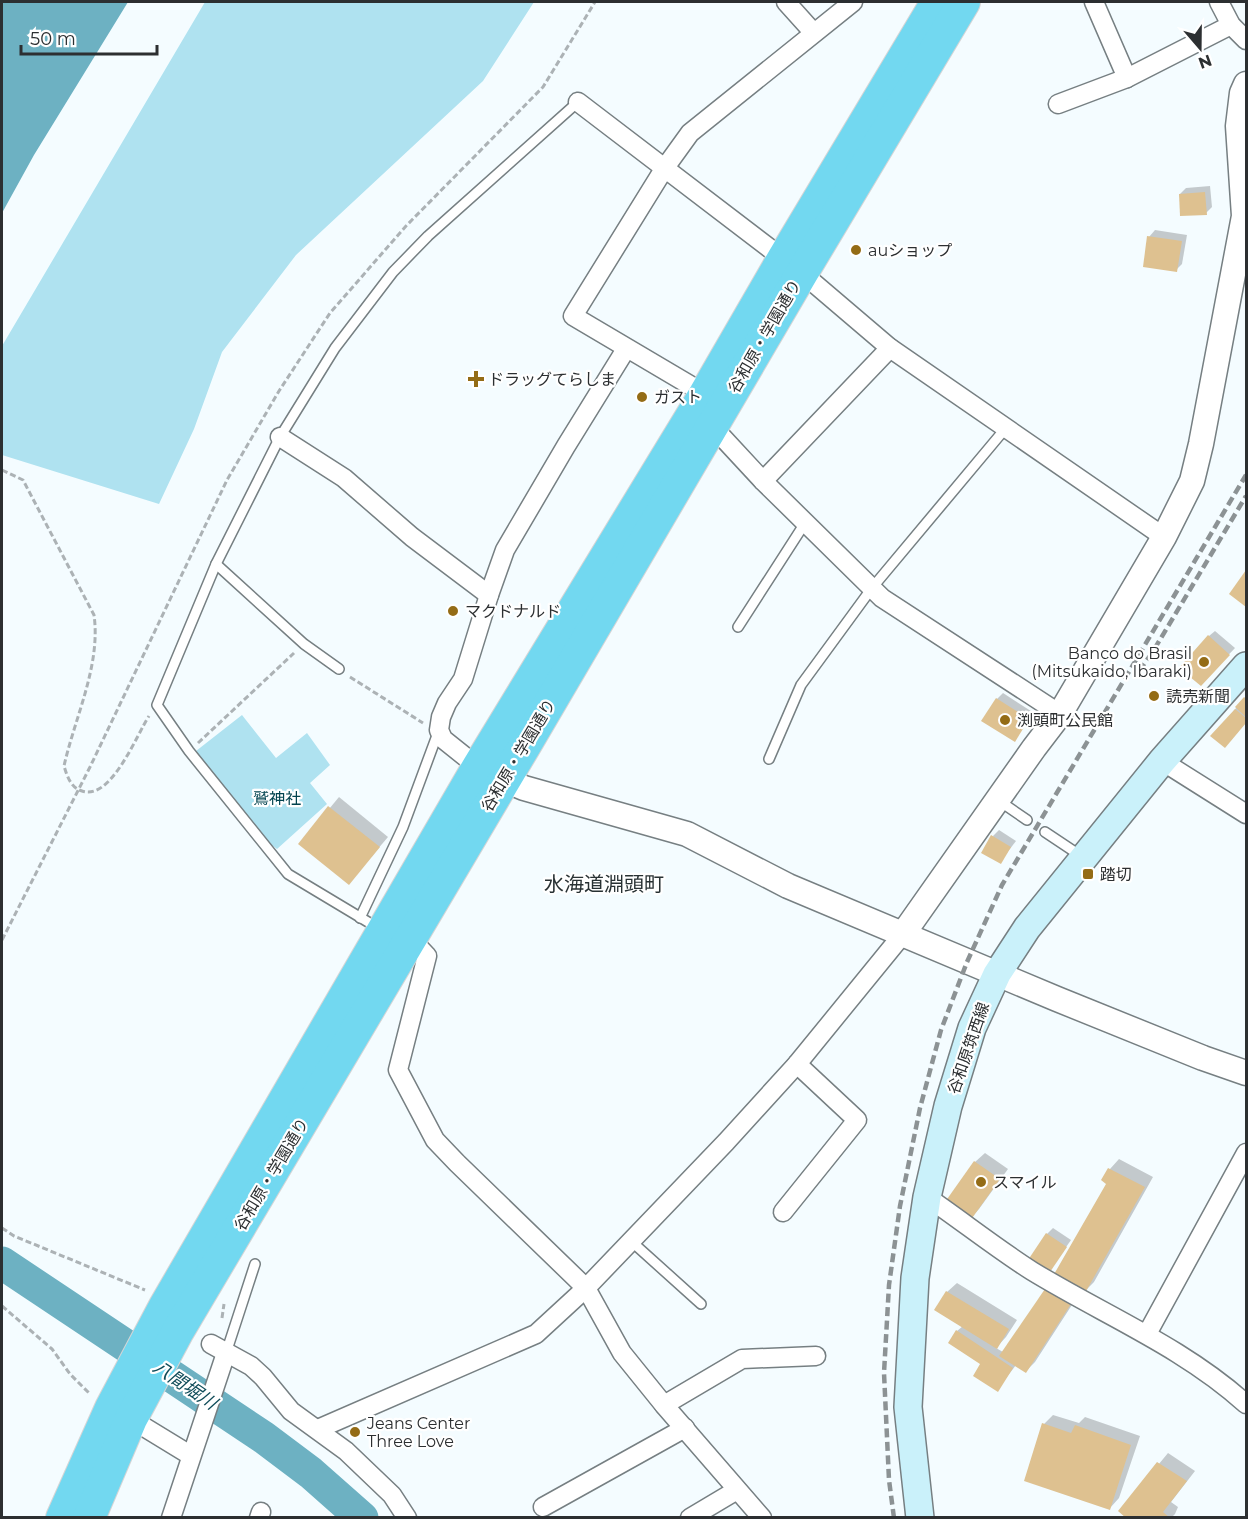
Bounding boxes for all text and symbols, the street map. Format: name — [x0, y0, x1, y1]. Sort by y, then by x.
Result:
scale bar — [21, 18, 158, 56]
north arrow — [1170, 18, 1230, 78]
text: 50 m — [30, 28, 76, 50]
text: N — [1196, 50, 1214, 73]
place label: auショップ — [868, 241, 952, 260]
marker: auショップ — [849, 243, 863, 257]
street label: 谷和原・学園通り — [724, 276, 805, 396]
place label: ドラッグてらしま — [488, 370, 616, 389]
marker: ドラッグてらしま — [469, 372, 483, 386]
place label: ガスト — [654, 388, 702, 407]
marker: ガスト — [635, 390, 649, 404]
place label: マクドナルド — [465, 602, 561, 621]
marker: マクドナルド — [446, 604, 460, 618]
place label: Banco do Brasil (Mitsukaido, Ibaraki) — [1031, 644, 1192, 681]
marker: Banco do Brasil (Mitsukaido, Ibaraki) — [1197, 655, 1211, 669]
place label: 読売新聞 — [1166, 687, 1230, 706]
marker: 読売新聞 — [1147, 689, 1161, 703]
street label: 谷和原・学園通り — [477, 695, 560, 815]
place label: 渕頭町公民館 — [1017, 711, 1113, 730]
marker: 渕頭町公民館 — [998, 713, 1012, 727]
park label: 鷲神社 — [253, 789, 301, 808]
place label: 踏切 — [1100, 865, 1132, 884]
marker: 踏切 — [1081, 867, 1095, 881]
district label: 水海道淵頭町 — [544, 872, 664, 896]
street label: 谷和原筑西線 — [944, 1000, 993, 1097]
street label: 谷和原・学園通り — [230, 1114, 313, 1234]
place label: スマイル — [993, 1173, 1057, 1192]
marker: スマイル — [974, 1175, 988, 1189]
water label: 八間堀川 — [149, 1356, 223, 1415]
place label: Jeans Center Three Love — [366, 1414, 470, 1451]
marker: Jeans Center Three Love — [348, 1425, 362, 1439]

